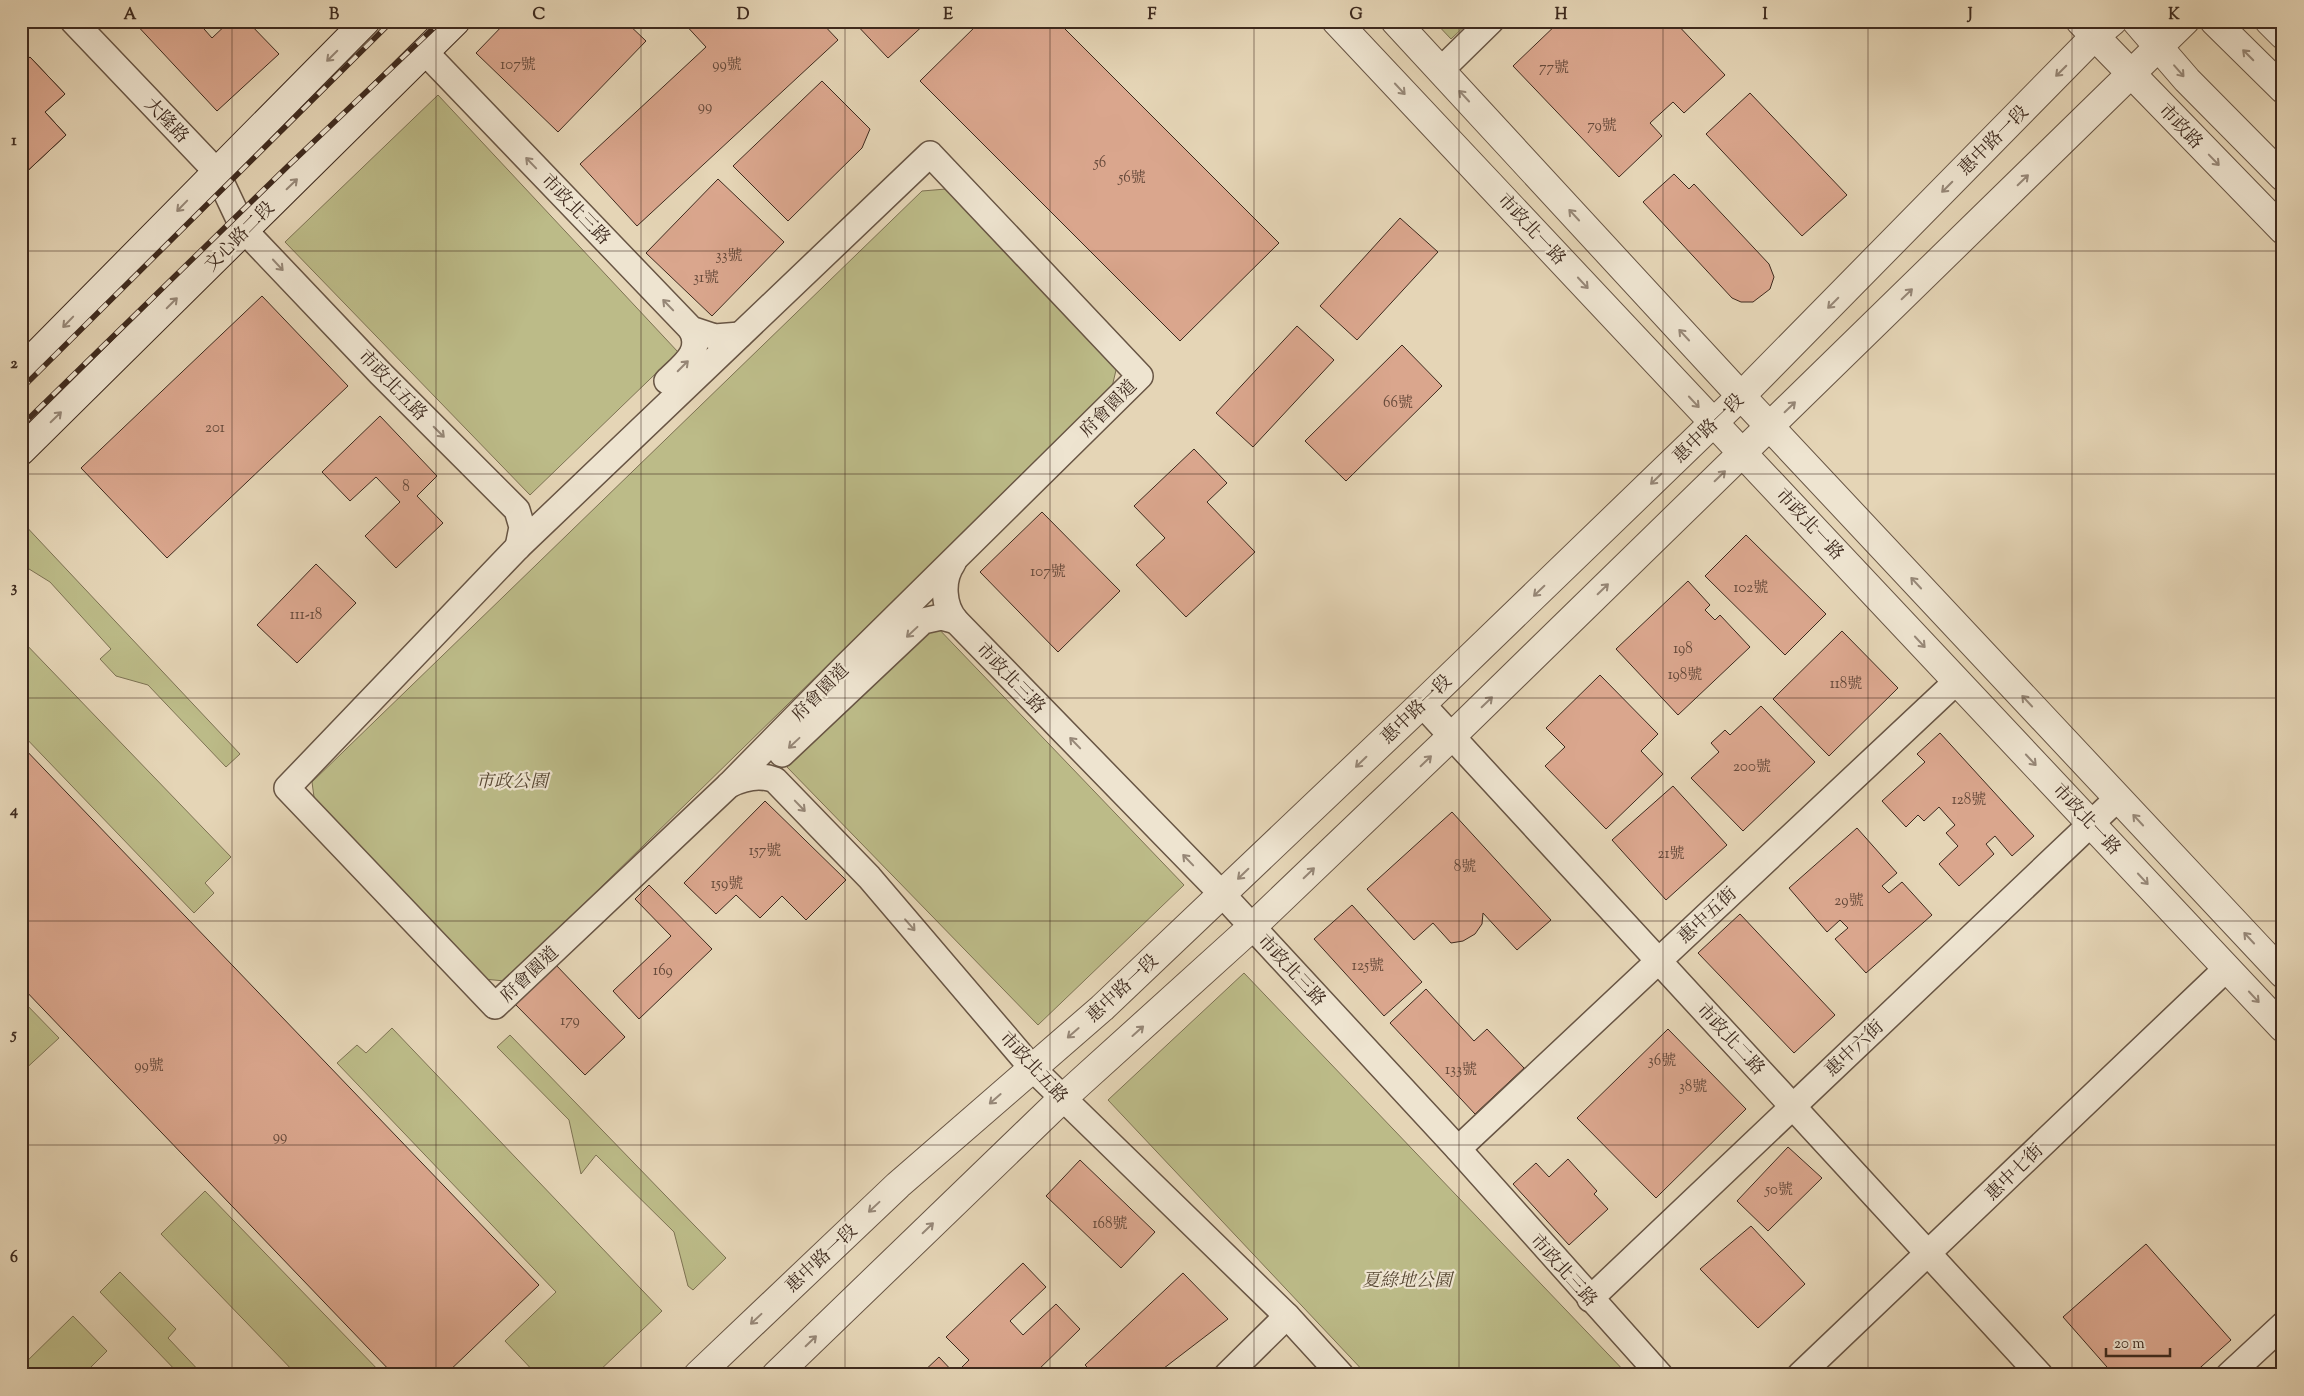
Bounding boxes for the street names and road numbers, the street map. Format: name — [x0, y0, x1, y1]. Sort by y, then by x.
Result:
street label: 大隆路 — [137, 93, 194, 150]
street label: 市政路 — [2151, 99, 2208, 156]
street label: 惠中路一段 — [1953, 100, 2035, 182]
street label: 市政北三路 — [534, 169, 615, 252]
street label: 市政北一路 — [1490, 189, 1571, 272]
street label: 文心路二段 — [199, 196, 281, 278]
street label: 市政北五路 — [351, 345, 432, 428]
street label: 府會園道 — [1075, 375, 1144, 444]
street label: 惠中路一段 — [1668, 389, 1751, 470]
street label: 市政北一路 — [1768, 484, 1849, 567]
street label: 市政北三路 — [969, 638, 1050, 721]
street label: 府會園道 — [787, 659, 856, 728]
street label: 惠中路一段 — [1376, 670, 1459, 751]
street label: 市政北一路 — [2045, 779, 2126, 862]
street label: 惠中五街 — [1673, 882, 1744, 951]
street label: 市政北三路 — [1250, 930, 1331, 1013]
street label: 府會園道 — [495, 941, 566, 1010]
street label: 惠中路一段 — [1082, 949, 1165, 1030]
street label: 市政北二路 — [1689, 999, 1770, 1082]
street label: 惠中六街 — [1820, 1015, 1891, 1084]
street label: 市政北五路 — [992, 1027, 1073, 1110]
street label: 惠中七街 — [1980, 1139, 2050, 1208]
street label: 惠中路一段 — [781, 1219, 864, 1300]
street label: 市政北三路 — [1523, 1229, 1602, 1313]

